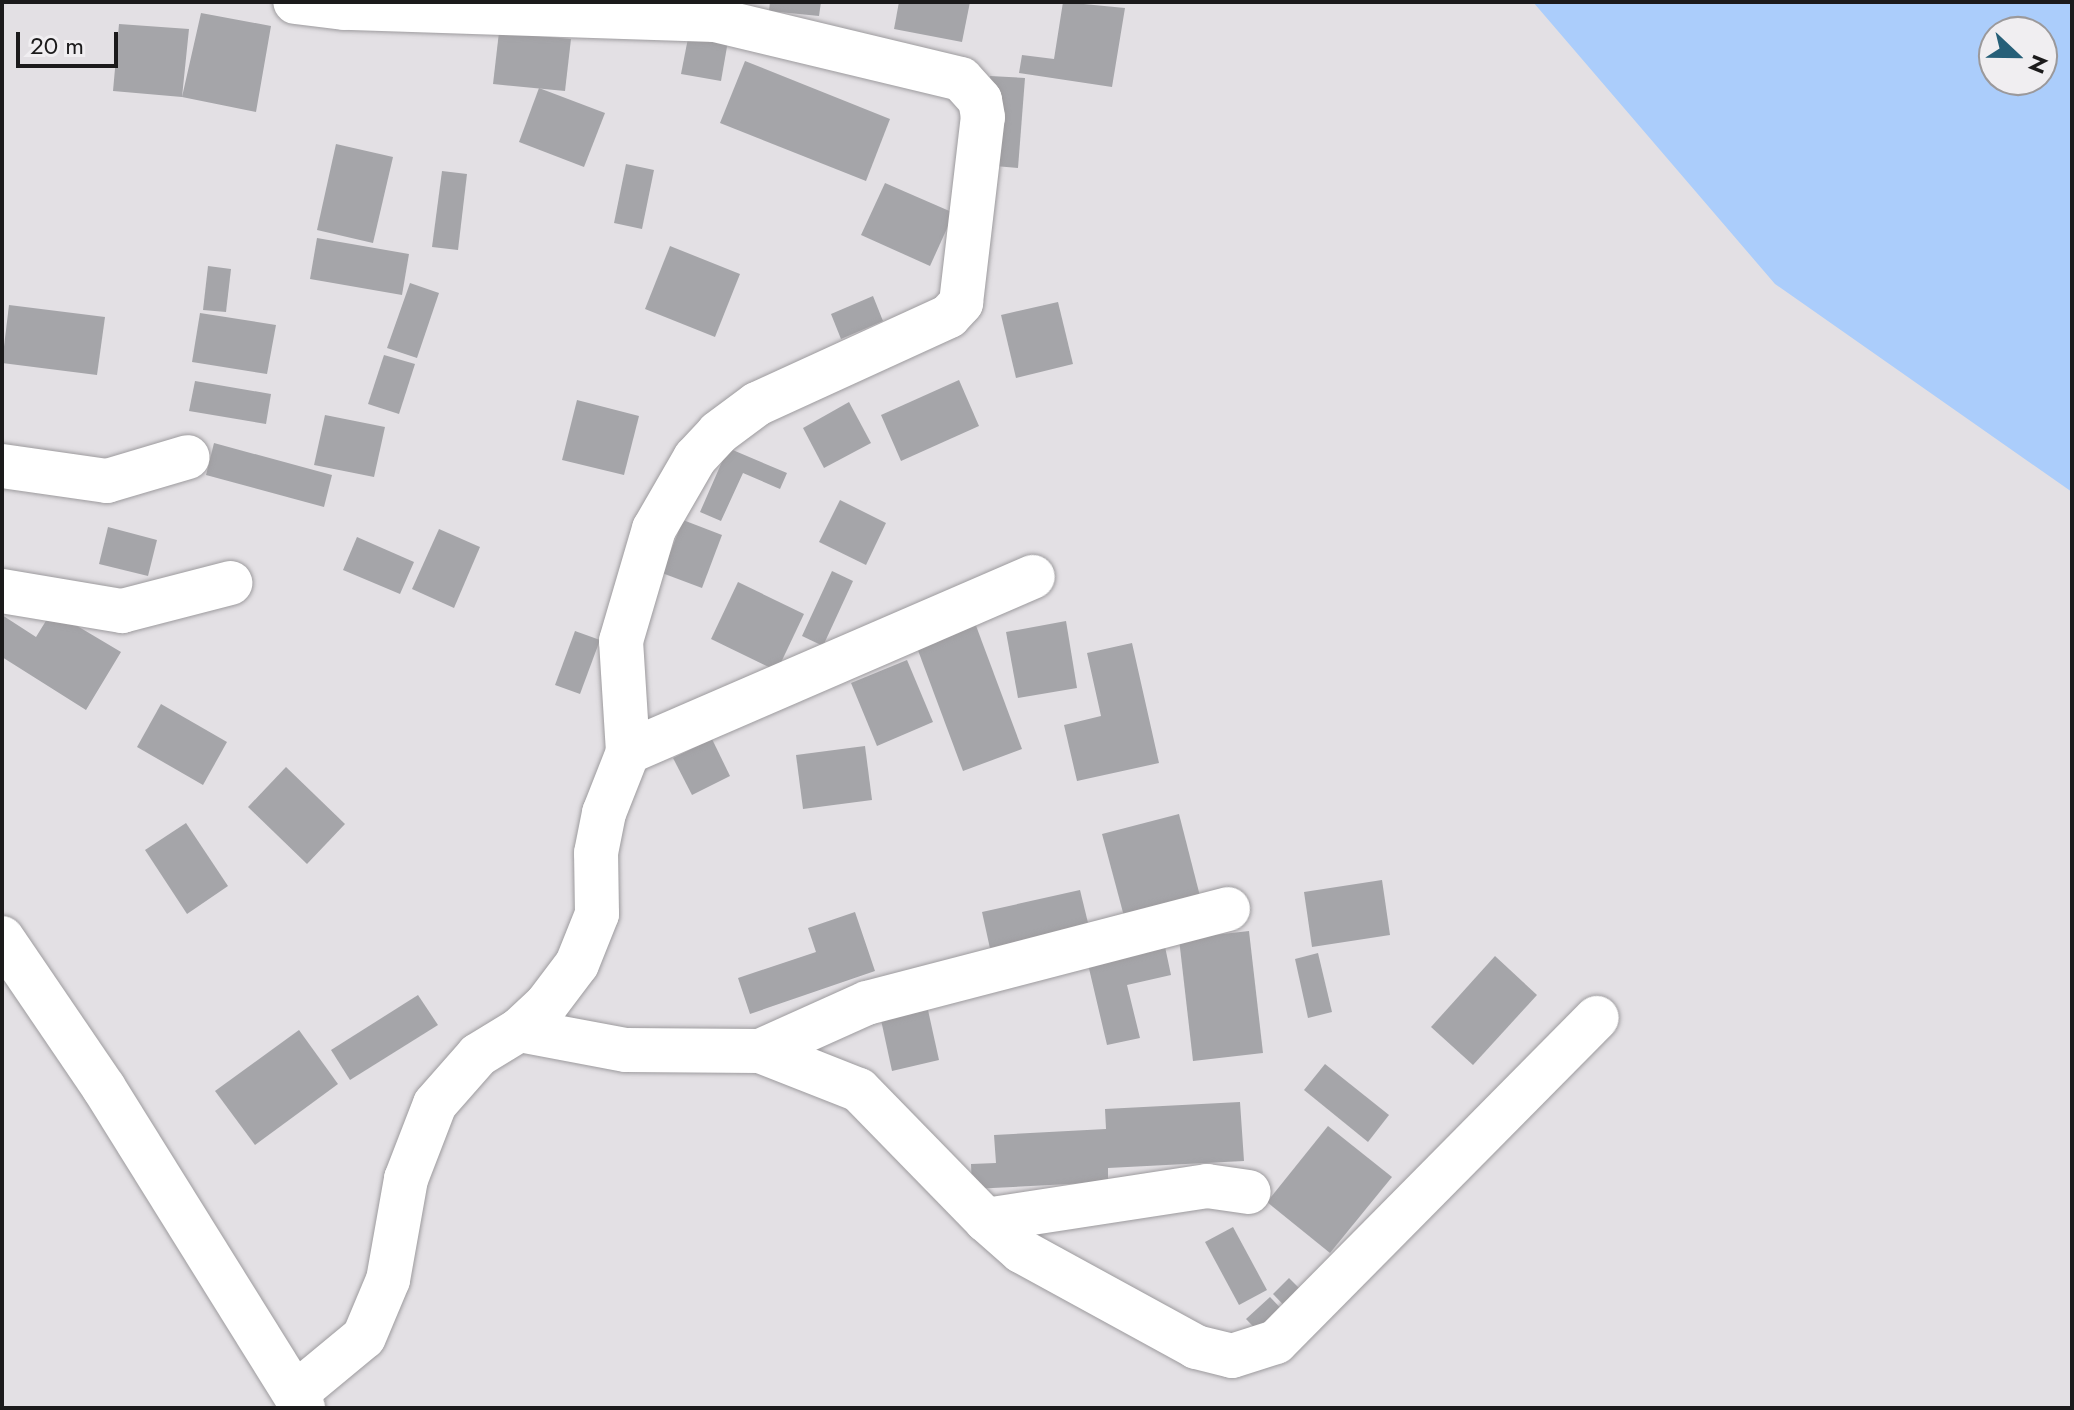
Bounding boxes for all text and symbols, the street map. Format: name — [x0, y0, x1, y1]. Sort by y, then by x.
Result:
scale bar — [20, 16, 122, 66]
north arrow — [1978, 16, 2058, 96]
text: 20 m — [30, 28, 84, 63]
text: N — [2020, 50, 2057, 78]

